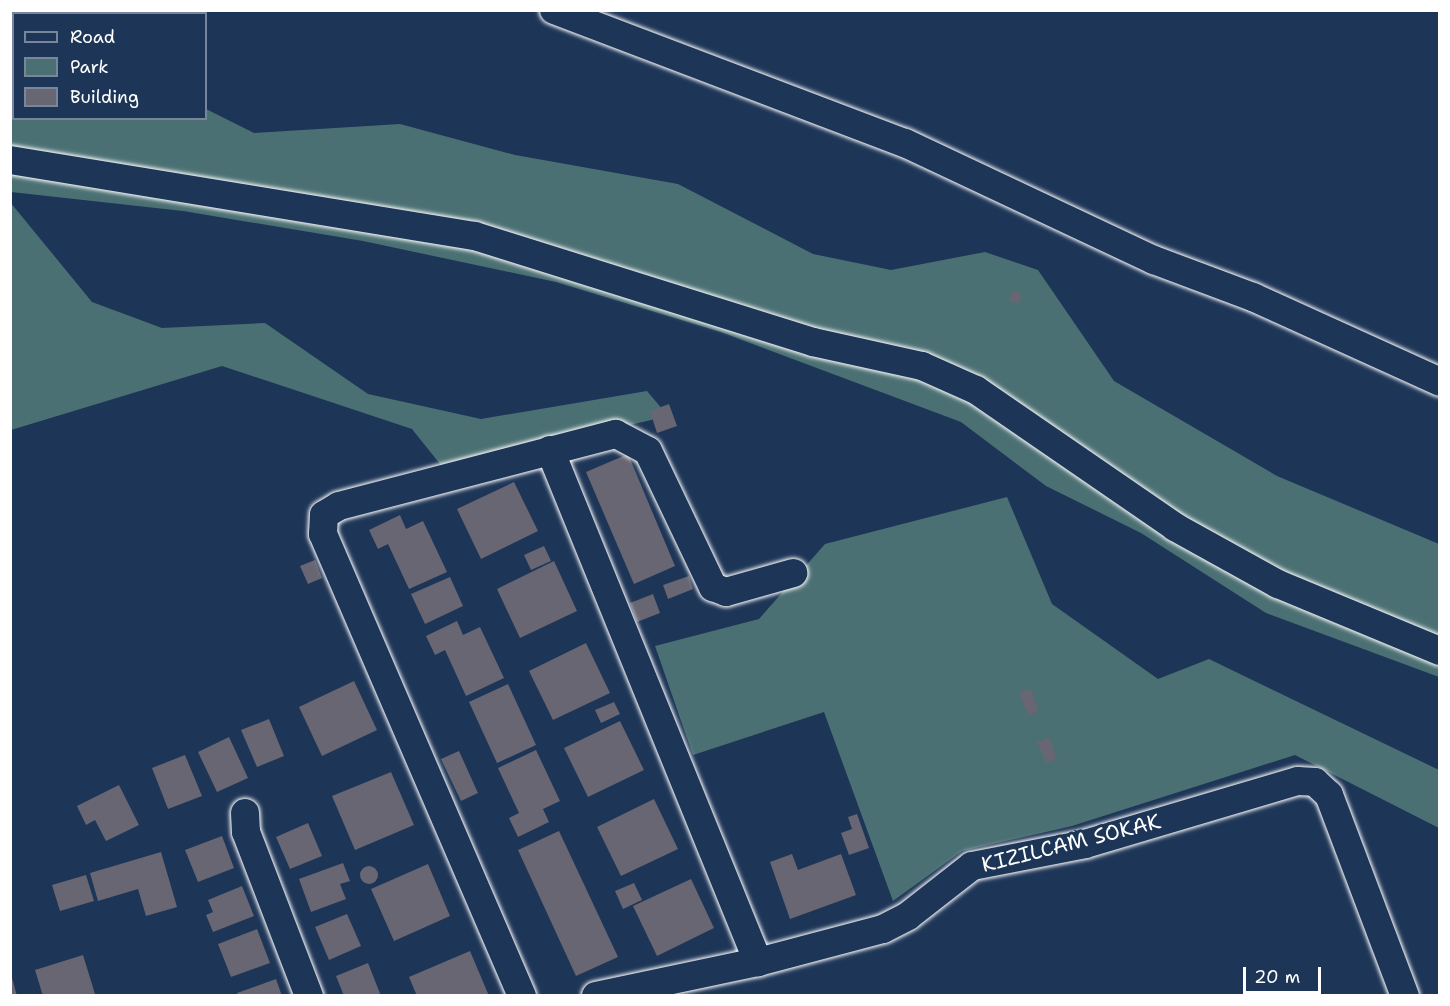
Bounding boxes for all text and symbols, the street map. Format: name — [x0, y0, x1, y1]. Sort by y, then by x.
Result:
legend — [12, 12, 207, 120]
text: Road — [70, 25, 115, 49]
text: Park — [70, 55, 109, 79]
text: Building — [70, 85, 139, 109]
street label: KIZILCAM SOKAK — [979, 809, 1163, 877]
scale bar — [1246, 955, 1324, 993]
text: 20 m — [1254, 965, 1300, 989]

